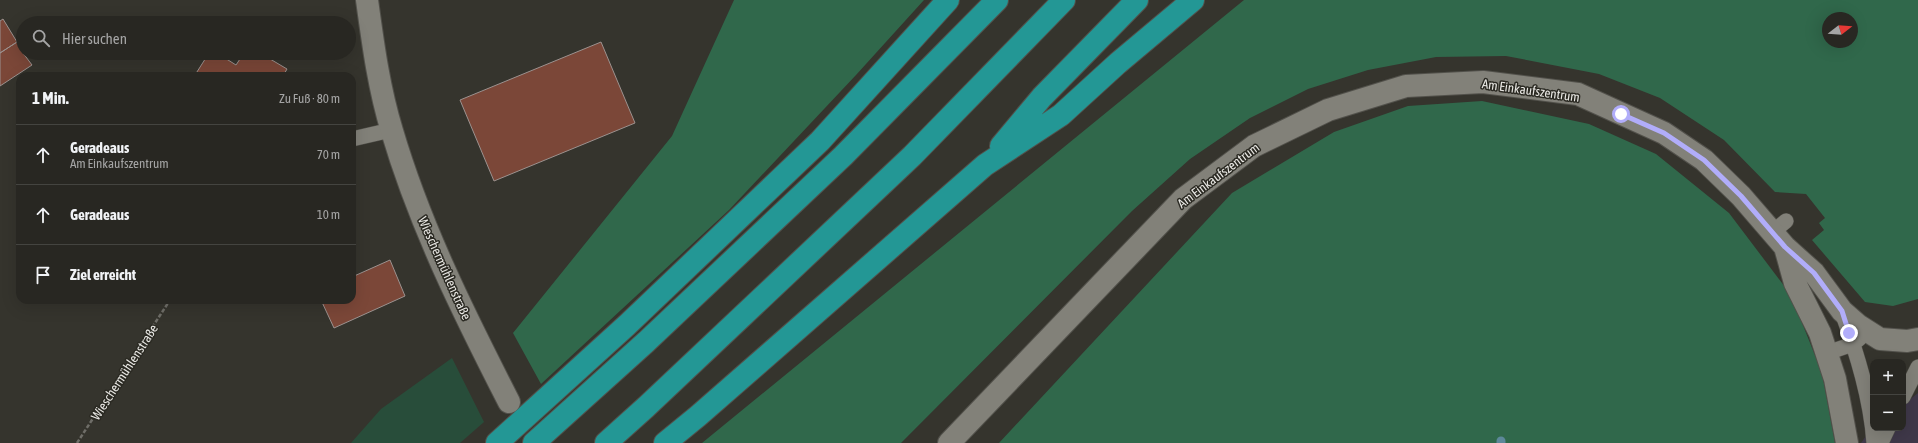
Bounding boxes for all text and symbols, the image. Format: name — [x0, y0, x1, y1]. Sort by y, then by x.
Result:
north arrow — [1822, 12, 1858, 48]
search box — [16, 16, 356, 60]
icon: search — [30, 27, 52, 49]
text: Hier suchen — [62, 30, 127, 47]
street label: Am Einkaufszentrum — [1481, 76, 1581, 105]
text: 1 Min. — [32, 88, 69, 108]
text: Zu Fuß · 80 m — [279, 91, 340, 106]
route start — [1612, 105, 1630, 123]
text: Geradeaus — [70, 139, 129, 156]
street label: Am Einkaufszentrum — [1174, 140, 1262, 211]
icon: ahead — [32, 144, 54, 166]
text: 70 m — [317, 147, 340, 162]
text: Am Einkaufszentrum — [70, 156, 169, 171]
icon: ahead — [32, 204, 54, 226]
text: Geradeaus — [70, 206, 129, 223]
text: 10 m — [317, 207, 340, 222]
street label: Wieschermühlenstraße — [415, 214, 474, 322]
icon: arrive — [32, 264, 54, 286]
text: Ziel erreicht — [70, 266, 136, 283]
street label: Wieschermühlenstraße — [88, 321, 161, 423]
route end — [1840, 324, 1858, 342]
map controls — [1870, 359, 1906, 431]
button: + — [1870, 359, 1906, 395]
button: − — [1870, 395, 1906, 431]

